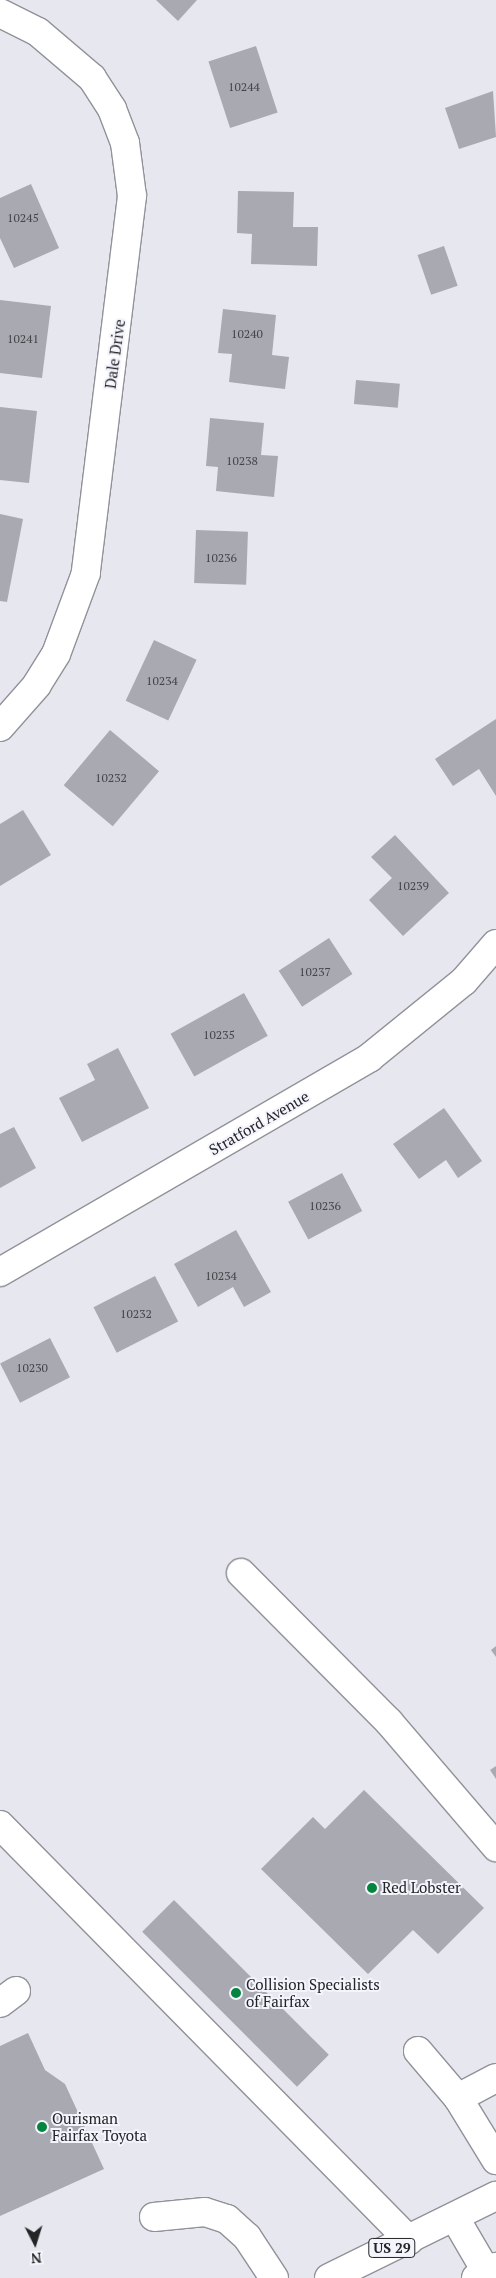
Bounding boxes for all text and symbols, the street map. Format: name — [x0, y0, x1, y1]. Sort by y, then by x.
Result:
house number: 10244 — [228, 80, 260, 94]
house number: 10245 — [7, 211, 39, 225]
street label: Dale Drive — [101, 318, 129, 390]
house number: 10240 — [231, 327, 263, 341]
house number: 10241 — [7, 332, 39, 346]
house number: 10238 — [226, 454, 258, 468]
house number: 10236 — [205, 551, 237, 565]
house number: 10234 — [146, 674, 178, 688]
house number: 10232 — [95, 771, 127, 785]
house number: 10239 — [397, 879, 429, 893]
house number: 10237 — [299, 965, 331, 979]
house number: 10235 — [203, 1028, 235, 1042]
street label: Stratford Avenue — [206, 1087, 312, 1159]
house number: 10236 — [309, 1199, 341, 1213]
house number: 10234 — [205, 1269, 237, 1283]
house number: 10232 — [120, 1307, 152, 1321]
house number: 10230 — [16, 1361, 48, 1375]
place label: Red Lobster — [382, 1879, 461, 1897]
marker: Red Lobster — [366, 1882, 378, 1894]
place label: Collision Specialists of Fairfax — [246, 1975, 380, 2010]
marker: Collision Specialists of Fairfax — [230, 1987, 242, 1999]
place label: Ourisman Fairfax Toyota — [52, 2109, 147, 2144]
marker: Ourisman Fairfax Toyota — [36, 2121, 48, 2133]
north arrow — [10, 2218, 60, 2268]
road number: US 29 — [368, 2236, 416, 2260]
text: N — [30, 2249, 42, 2268]

